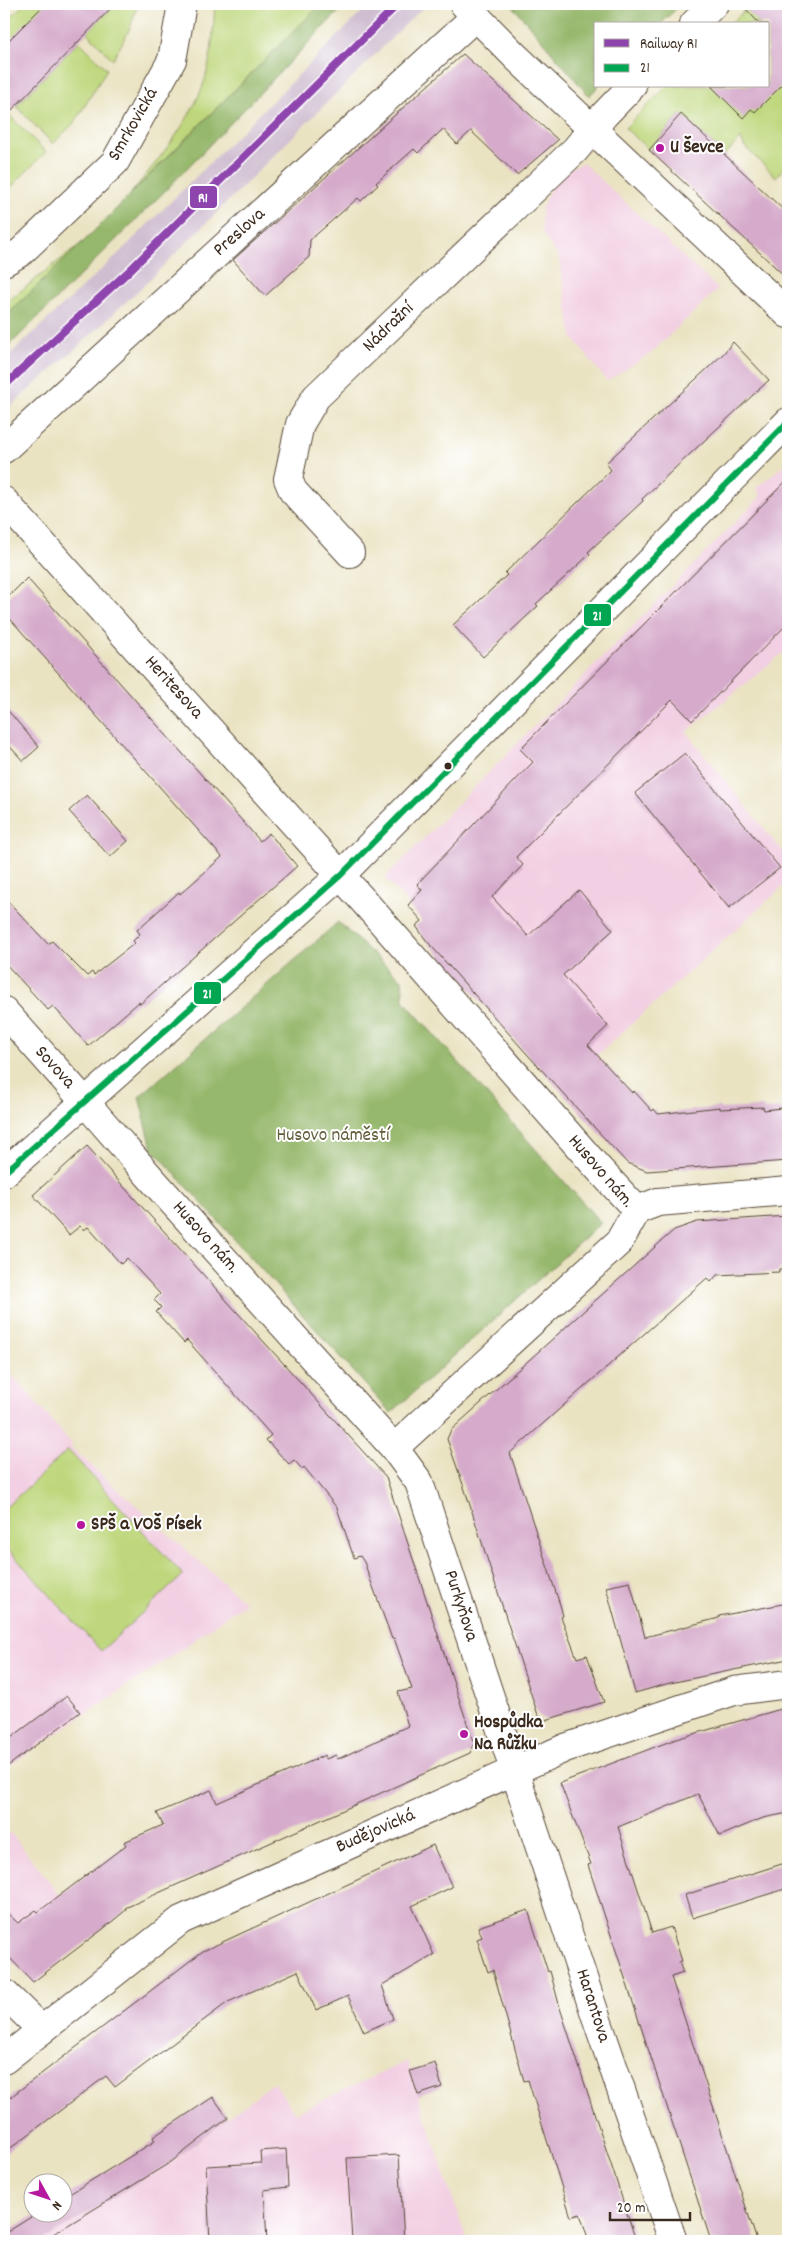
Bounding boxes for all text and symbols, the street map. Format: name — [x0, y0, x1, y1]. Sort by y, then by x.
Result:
legend — [594, 22, 770, 88]
text: Railway R1 — [640, 34, 697, 56]
text: 21 — [640, 58, 650, 80]
street label: Smrkovická — [102, 83, 166, 167]
place label: U Ševce — [670, 135, 724, 162]
marker: U Ševce — [654, 142, 666, 154]
line badge: R1 — [189, 185, 218, 209]
text: R1 — [198, 189, 208, 209]
street label: Preslova — [208, 202, 273, 264]
street label: Nádražní — [357, 296, 422, 359]
line badge: 21 — [583, 603, 612, 627]
text: 21 — [592, 607, 602, 627]
street label: Heritesova — [137, 650, 210, 727]
unlabelled marker — [443, 761, 453, 771]
line badge: 21 — [193, 981, 222, 1005]
text: 21 — [202, 985, 212, 1005]
street label: Sovova — [27, 1040, 82, 1096]
park label: Husovo náměstí — [276, 1123, 391, 1150]
street label: Husovo nám. — [560, 1129, 640, 1215]
street label: Husovo nám. — [165, 1196, 245, 1280]
place label: SPŠ a VOŠ Písek — [91, 1512, 202, 1539]
marker: SPŠ a VOŠ Písek — [75, 1519, 87, 1531]
street label: Purkyňova — [436, 1567, 485, 1646]
place label: Hospůdka Na Růžku — [474, 1710, 544, 1759]
marker: Hospůdka Na Růžku — [458, 1728, 470, 1740]
street label: Budějovická — [332, 1802, 420, 1861]
street label: Harantova — [567, 1966, 617, 2047]
north arrow — [22, 2172, 72, 2222]
scale bar — [610, 2190, 690, 2222]
text: N — [46, 2196, 66, 2214]
text: 20 m — [617, 2198, 645, 2220]

